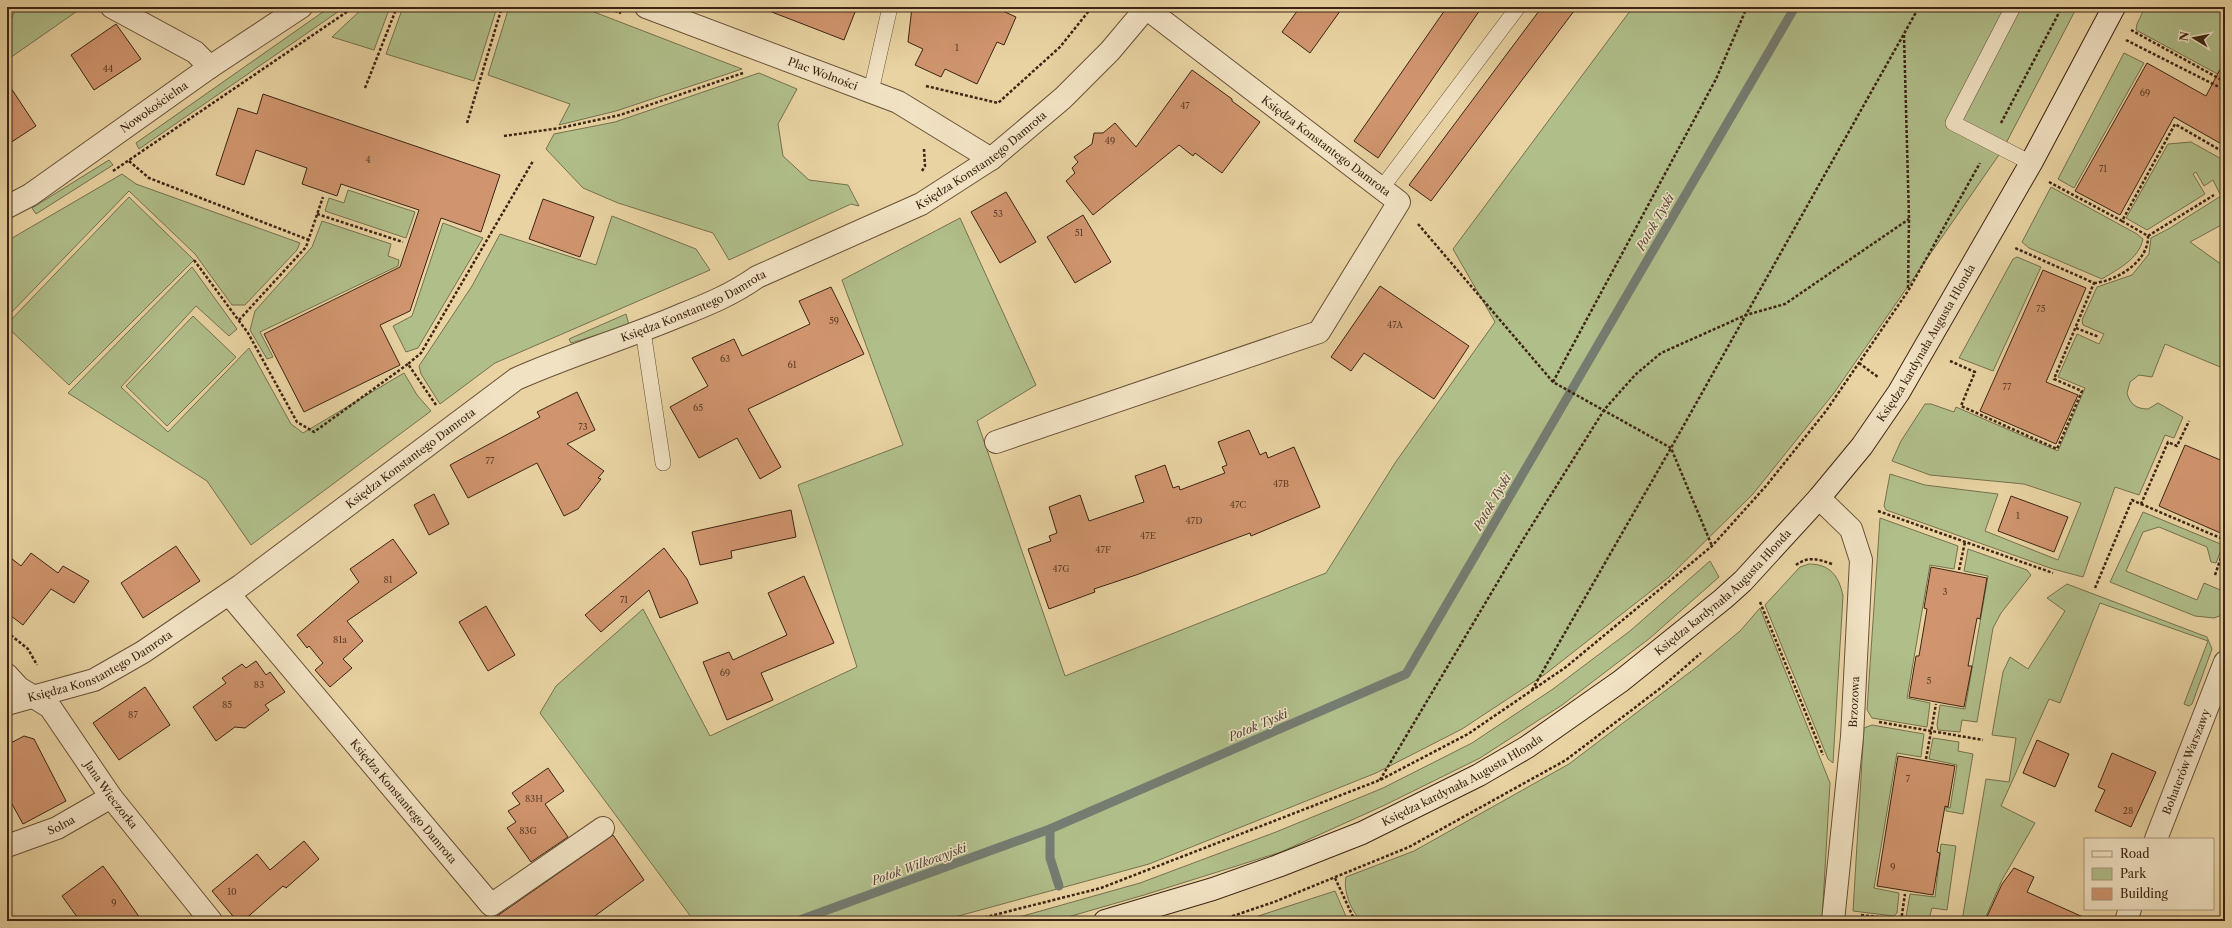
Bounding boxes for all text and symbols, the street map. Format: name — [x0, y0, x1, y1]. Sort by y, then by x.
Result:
north arrow — [2174, 18, 2214, 58]
text: N — [2176, 30, 2192, 42]
house number: 1 — [955, 42, 959, 53]
street label: Plac Wolności — [786, 54, 860, 93]
house number: 44 — [103, 63, 113, 74]
street label: Nowokościelna — [117, 78, 191, 136]
house number: 69 — [2140, 87, 2150, 98]
street label: Księdza Konstantego Damrota — [1259, 93, 1394, 199]
house number: 47 — [1180, 100, 1190, 111]
street label: Księdza Konstantego Damrota — [914, 108, 1049, 212]
house number: 49 — [1105, 135, 1115, 146]
house number: 4 — [365, 154, 371, 165]
house number: 71 — [2099, 163, 2107, 174]
water label: Potok Tyski — [1632, 190, 1678, 254]
house number: 53 — [993, 208, 1003, 219]
house number: 51 — [1075, 227, 1084, 238]
street label: Księdza kardynała Augusta Hlonda — [1874, 262, 1978, 424]
street label: Księdza Konstantego Damrota — [619, 267, 768, 345]
house number: 75 — [2036, 303, 2046, 314]
house number: 59 — [829, 315, 839, 326]
house number: 47A — [1387, 319, 1403, 330]
house number: 63 — [720, 353, 730, 364]
house number: 61 — [787, 359, 797, 370]
house number: 77 — [2003, 381, 2012, 392]
house number: 65 — [693, 402, 703, 413]
street label: Księdza Konstantego Damrota — [343, 405, 478, 511]
house number: 73 — [578, 421, 588, 432]
house number: 77 — [486, 455, 495, 466]
water label: Potok Tyski — [1469, 470, 1515, 534]
house number: 47B — [1273, 478, 1289, 489]
house number: 47C — [1230, 499, 1246, 510]
house number: 1 — [2016, 510, 2020, 521]
house number: 47D — [1186, 515, 1202, 526]
street label: Księdza kardynała Augusta Hlonda — [1652, 526, 1794, 658]
house number: 47E — [1140, 530, 1156, 541]
house number: 47F — [1095, 544, 1111, 555]
house number: 47G — [1053, 563, 1070, 574]
house number: 81 — [383, 574, 393, 585]
house number: 3 — [1943, 586, 1948, 597]
house number: 71 — [620, 594, 628, 605]
street label: Księdza Konstantego Damrota — [26, 627, 175, 705]
house number: 81a — [333, 634, 347, 645]
house number: 69 — [720, 667, 730, 678]
house number: 5 — [1927, 675, 1932, 686]
street label: Brzozowa — [1846, 676, 1862, 728]
house number: 83 — [254, 679, 264, 690]
house number: 85 — [222, 699, 232, 710]
water label: Potok Tyski — [1225, 705, 1291, 745]
street label: Bohaterów Warszawy — [2159, 706, 2213, 816]
house number: 87 — [128, 709, 138, 720]
street label: Księdza kardynała Augusta Hlonda — [1379, 731, 1545, 829]
street label: Księdza Konstantego Damrota — [347, 736, 460, 867]
street label: Jana Wieczorka — [80, 756, 141, 832]
house number: 7 — [1906, 773, 1911, 784]
house number: 83H — [525, 793, 543, 804]
house number: 28 — [2123, 805, 2133, 816]
street label: Solna — [45, 812, 78, 838]
house number: 83G — [519, 825, 538, 836]
legend — [2084, 838, 2214, 910]
water label: Potok Wilkowyjski — [868, 839, 970, 889]
text: Road — [2120, 846, 2150, 861]
house number: 9 — [1890, 861, 1896, 872]
text: Park — [2120, 866, 2147, 881]
house number: 10 — [227, 886, 237, 897]
text: Building — [2120, 886, 2168, 901]
house number: 9 — [111, 897, 117, 908]

